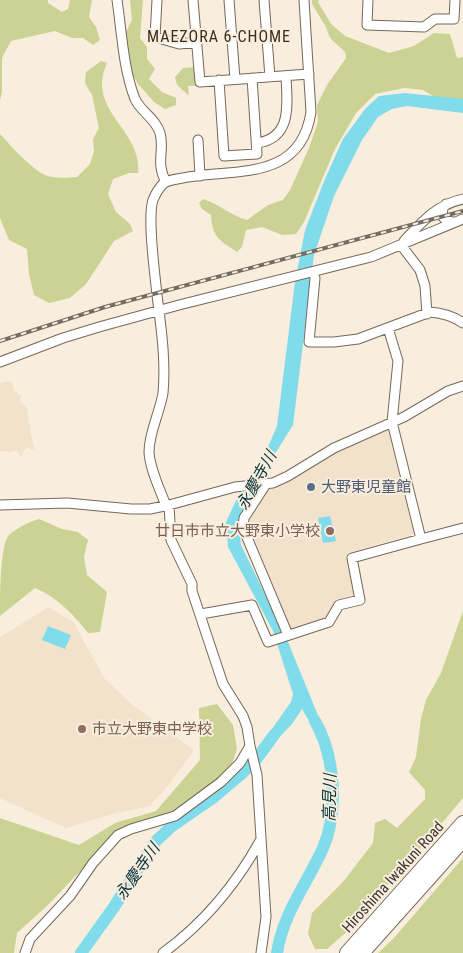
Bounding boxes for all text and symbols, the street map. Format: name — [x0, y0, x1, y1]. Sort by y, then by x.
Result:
district label: MAEZORA 6-CHOME — [147, 27, 291, 46]
water label: 永慶寺川 — [233, 446, 281, 513]
place label: 大野東児童館 — [321, 478, 411, 496]
marker: 大野東児童館 — [305, 481, 317, 493]
place label: 廿日市市立大野東小学校 — [155, 522, 320, 540]
marker: 廿日市市立大野東小学校 — [324, 525, 336, 537]
place label: 市立大野東中学校 — [92, 720, 212, 738]
marker: 市立大野東中学校 — [76, 723, 88, 735]
water label: 高見川 — [320, 772, 339, 822]
street label: Hiroshima Iwakuni Road — [338, 818, 448, 936]
water label: 永慶寺川 — [111, 838, 165, 903]

